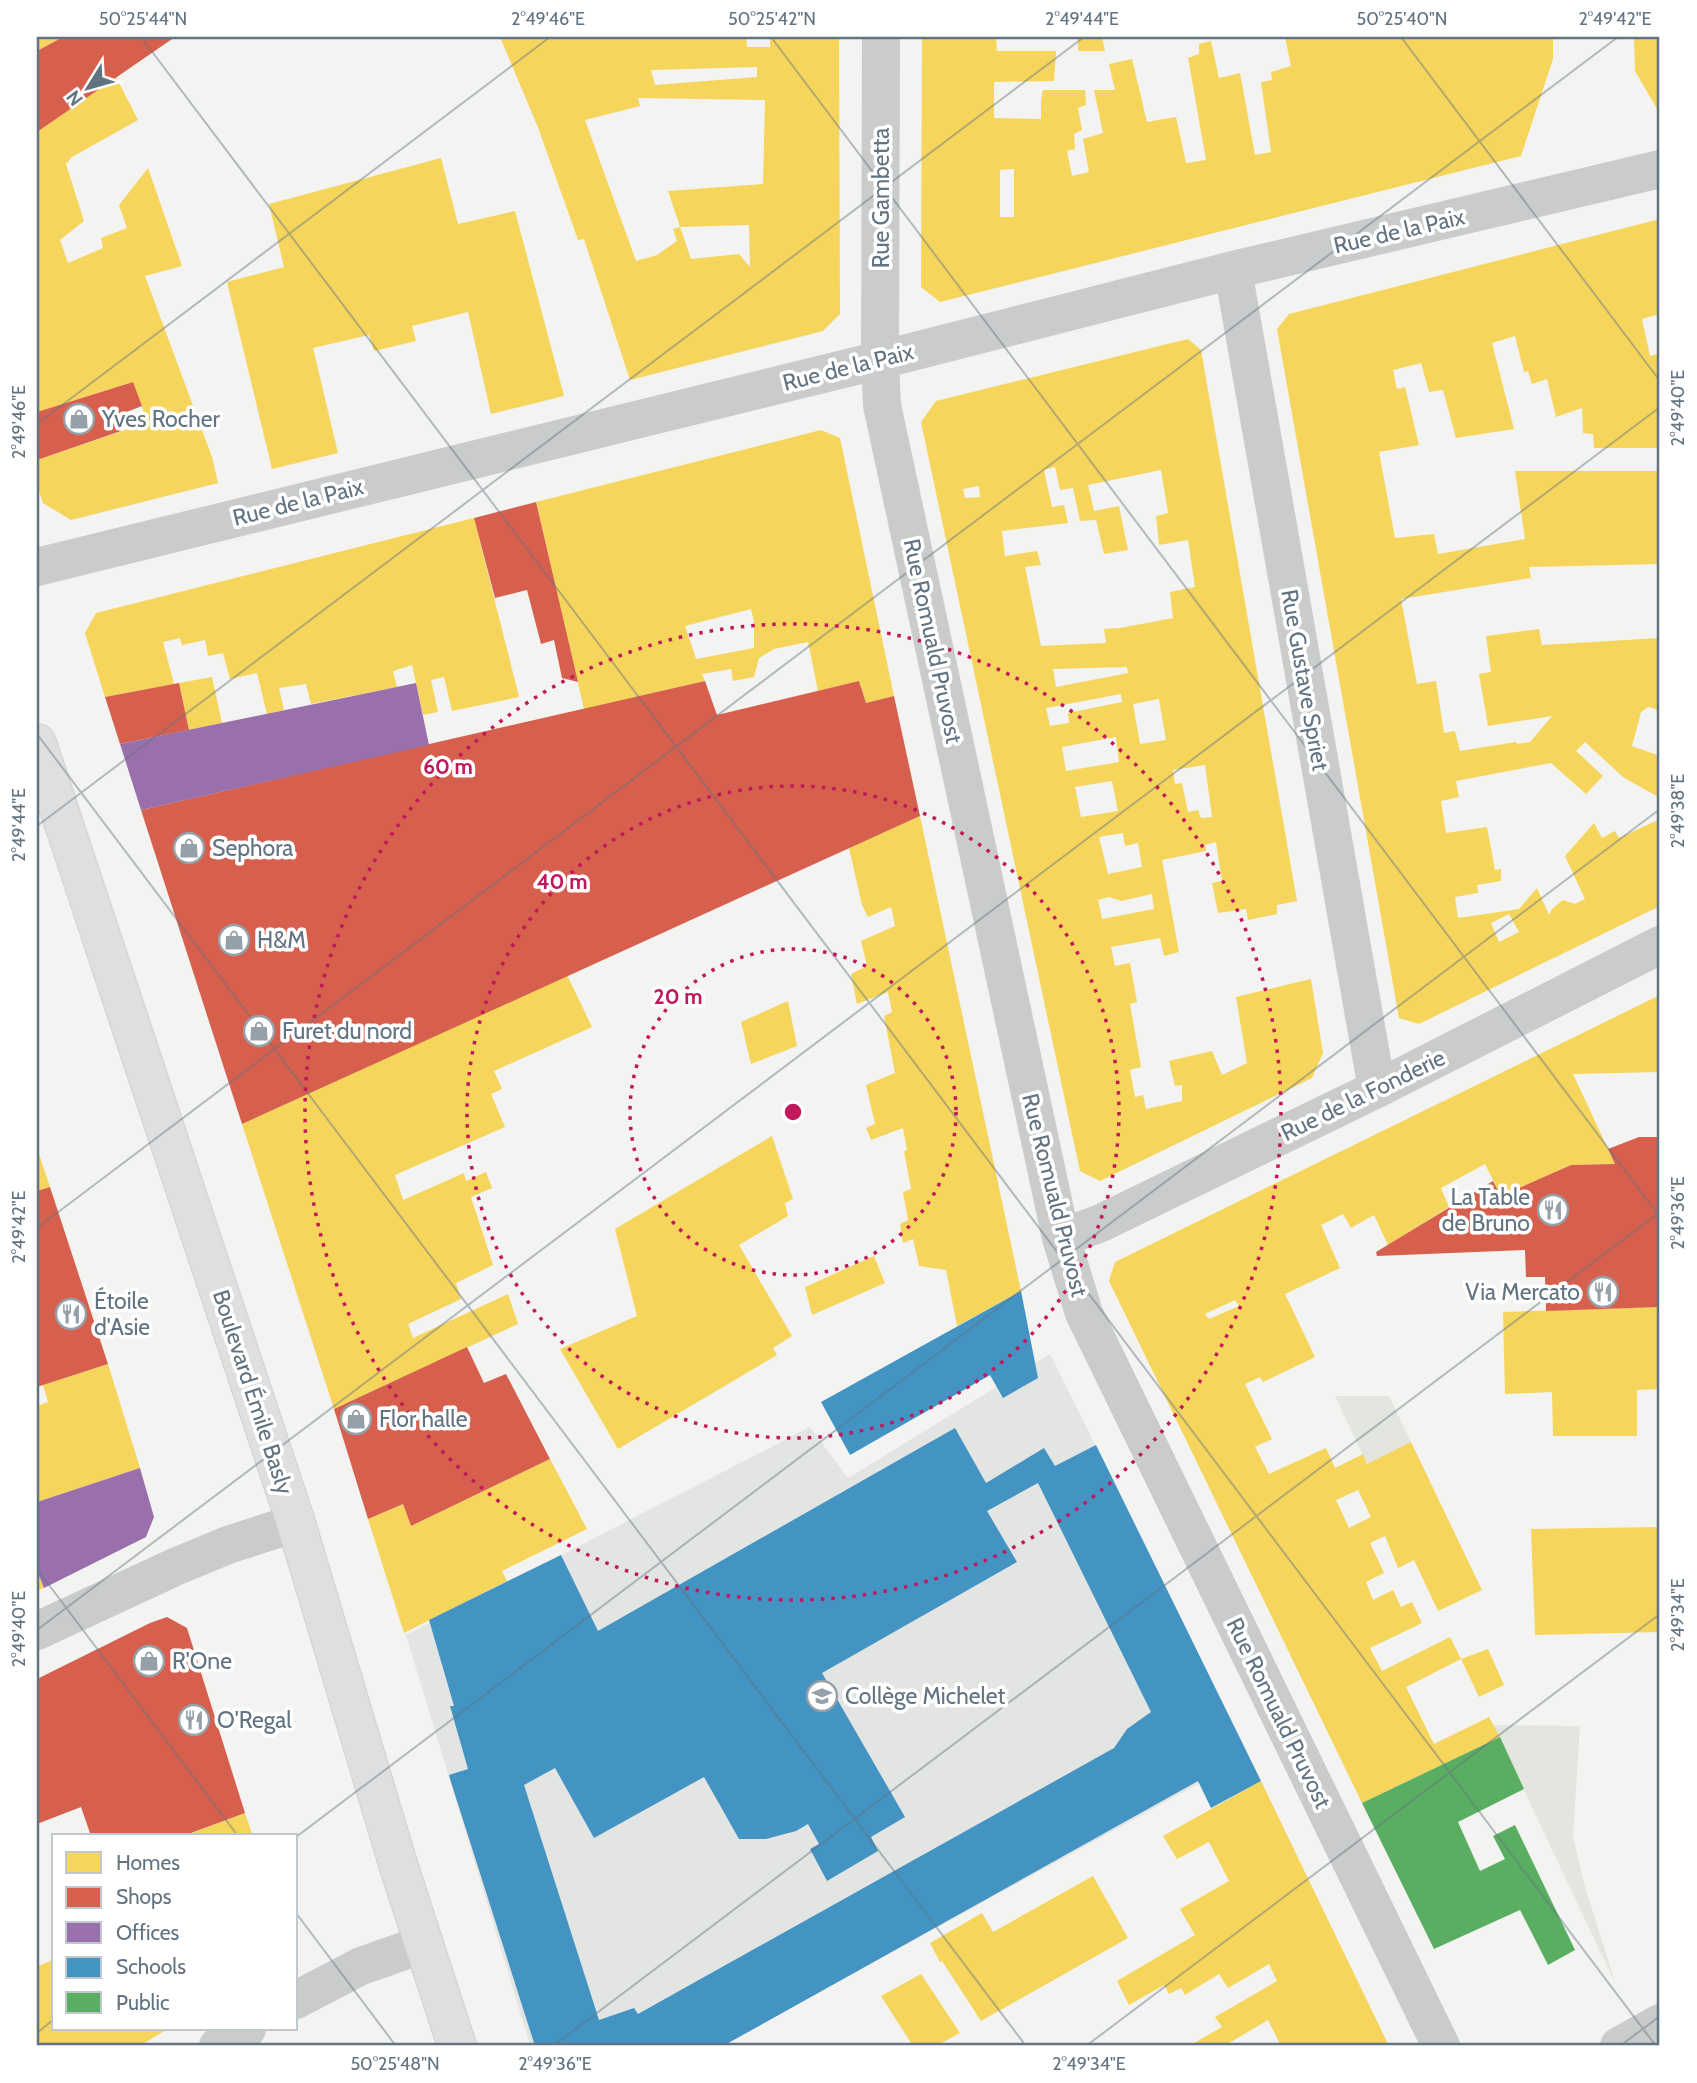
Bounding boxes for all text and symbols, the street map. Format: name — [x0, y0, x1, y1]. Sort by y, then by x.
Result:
text: 50°25'44"N — [99, 8, 187, 30]
text: 2°49'46"E — [511, 8, 585, 30]
text: 50°25'42"N — [728, 8, 816, 30]
text: 2°49'44"E — [1045, 8, 1119, 30]
text: 50°25'40"N — [1357, 8, 1447, 30]
text: 2°49'42"E — [1578, 8, 1652, 30]
north arrow — [52, 52, 122, 122]
text: N — [62, 86, 88, 110]
street label: Rue Gambetta — [867, 128, 895, 268]
street label: Rue de la Paix — [1331, 202, 1467, 260]
street label: Rue de la Paix — [780, 337, 916, 397]
text: 2°49'40"E — [1667, 370, 1689, 446]
text: 2°49'46"E — [8, 385, 30, 459]
shop icon: Yves Rocher — [62, 402, 96, 436]
place label: Yves Rocher — [101, 405, 220, 433]
street label: Rue de la Paix — [230, 472, 366, 532]
street label: Rue Romuald Pruvost — [898, 536, 968, 746]
street label: Rue Gustave Spriet — [1275, 587, 1335, 773]
text: 60 m — [423, 754, 473, 779]
text: 2°49'38"E — [1667, 774, 1689, 848]
text: 2°49'44"E — [8, 788, 30, 862]
shop icon: Sephora — [172, 831, 206, 865]
place label: Sephora — [212, 834, 293, 862]
text: 40 m — [537, 869, 587, 894]
shop icon: H&M — [217, 923, 251, 957]
place label: H&M — [257, 926, 306, 954]
text: 20 m — [654, 984, 702, 1009]
shop icon: Furet du nord — [242, 1014, 276, 1048]
place label: Furet du nord — [282, 1017, 412, 1045]
street label: Rue de la Fonderie — [1276, 1043, 1450, 1147]
street label: Rue Romuald Pruvost — [1016, 1090, 1094, 1300]
centre of rings — [781, 1100, 805, 1124]
text: 2°49'36"E — [1667, 1176, 1689, 1250]
place label: La Table de Bruno — [1442, 1183, 1530, 1237]
text: 2°49'42"E — [8, 1190, 30, 1264]
restaurant icon: La Table de Bruno — [1536, 1193, 1570, 1227]
restaurant icon: Via Mercato — [1586, 1275, 1620, 1309]
place label: Via Mercato — [1465, 1278, 1580, 1306]
place label: Étoile d'Asie — [94, 1286, 150, 1341]
street label: Boulevard Émile Basly — [207, 1286, 300, 1498]
restaurant icon: Étoile d'Asie — [54, 1297, 88, 1331]
shop icon: Flor halle — [339, 1402, 373, 1436]
place label: Flor halle — [379, 1405, 468, 1433]
text: 2°49'34"E — [1667, 1578, 1689, 1652]
text: 2°49'40"E — [8, 1591, 30, 1667]
street label: Rue Romuald Pruvost — [1221, 1613, 1337, 1813]
shop icon: R'One — [132, 1644, 166, 1678]
place label: R'One — [172, 1647, 232, 1675]
school or university icon: Collège Michelet — [805, 1679, 839, 1713]
place label: Collège Michelet — [845, 1682, 1006, 1710]
restaurant icon: O'Regal — [177, 1703, 211, 1737]
place label: O'Regal — [217, 1706, 292, 1734]
legend — [52, 1834, 298, 2030]
text: Homes — [116, 1850, 180, 1875]
text: Shops — [116, 1884, 172, 1909]
text: Offices — [116, 1920, 180, 1945]
text: Schools — [116, 1954, 186, 1979]
text: Public — [116, 1990, 170, 2015]
text: 50°25'48"N — [350, 2053, 440, 2075]
text: 2°49'36"E — [518, 2053, 592, 2075]
text: 2°49'34"E — [1052, 2053, 1126, 2075]

